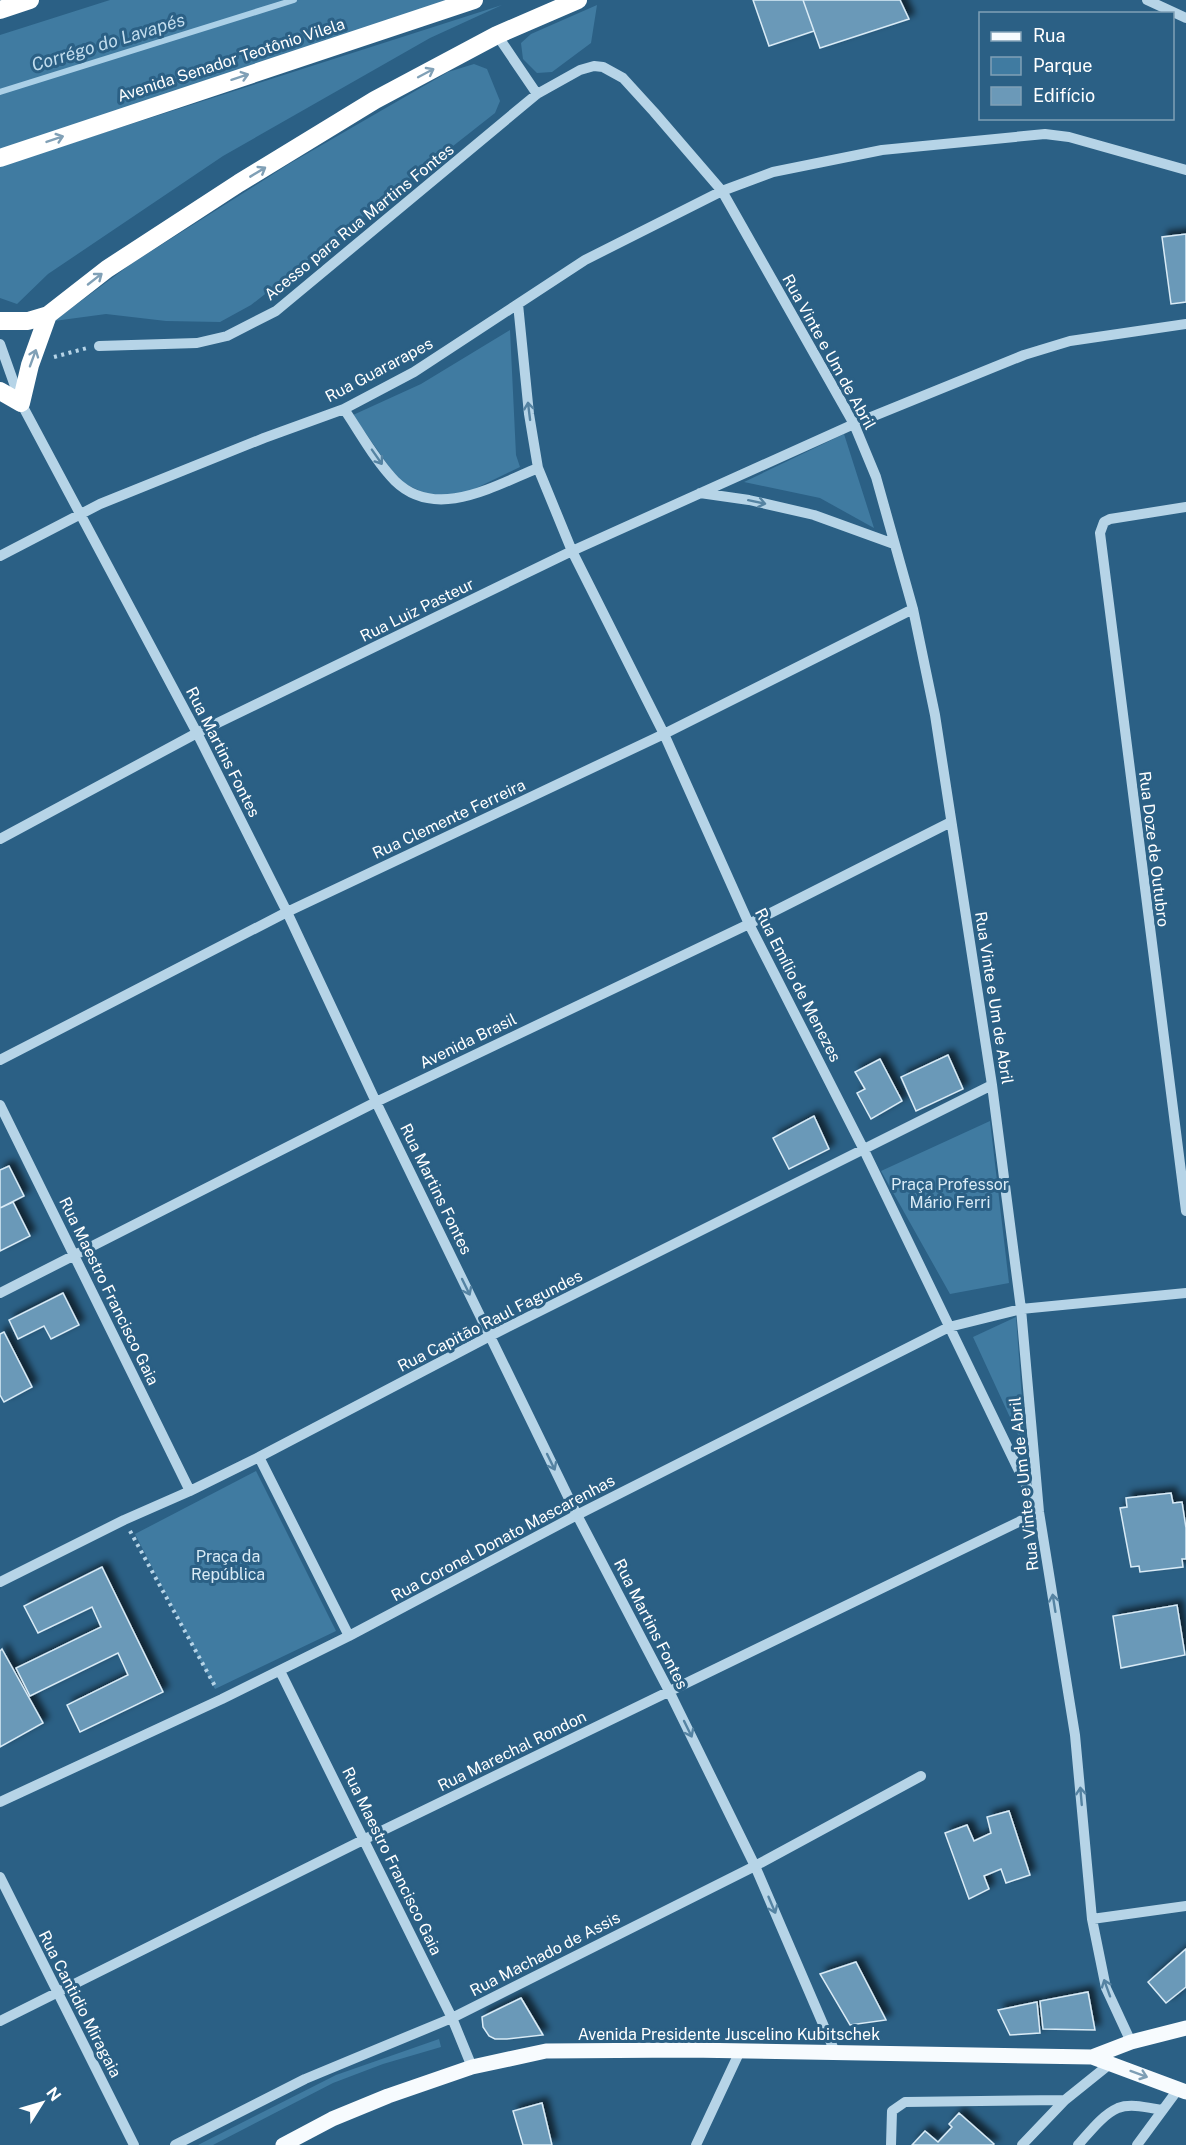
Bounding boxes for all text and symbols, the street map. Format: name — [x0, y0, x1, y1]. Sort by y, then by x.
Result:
water label: Corrégo do Lavapés — [29, 9, 187, 75]
legend — [979, 12, 1174, 120]
street label: Avenida Senador Teotônio Vilela — [115, 14, 347, 106]
text: Rua — [1033, 25, 1065, 46]
text: Parque — [1033, 55, 1093, 76]
one-way arrow — [416, 67, 434, 78]
one-way arrow — [230, 71, 249, 82]
text: Edifício — [1033, 85, 1095, 106]
one-way arrow — [45, 132, 64, 143]
street label: Acesso para Rua Martins Fontes — [260, 140, 458, 304]
one-way arrow — [249, 166, 266, 178]
street label: Rua Vinte e Um de Abril — [778, 271, 880, 433]
one-way arrow — [86, 272, 102, 285]
street label: Rua Guararapes — [322, 334, 436, 406]
one-way arrow — [28, 349, 39, 368]
one-way arrow — [523, 401, 534, 421]
one-way arrow — [371, 448, 383, 465]
one-way arrow — [747, 497, 766, 509]
street label: Rua Luiz Pasteur — [357, 574, 477, 646]
street label: Rua Martins Fontes — [182, 684, 264, 820]
street label: Rua Doze de Outubro — [1135, 770, 1173, 928]
street label: Rua Clemente Ferreira — [370, 775, 528, 863]
street label: Rua Emílio de Menezes — [751, 905, 845, 1065]
street label: Rua Vinte e Um de Abril — [971, 910, 1017, 1086]
street label: Avenida Brasil — [417, 1009, 520, 1073]
street label: Rua Martins Fontes — [396, 1120, 476, 1258]
park label: Praça Professor Mário Ferri — [891, 1175, 1009, 1212]
street label: Rua Maestro Francisco Gaia — [55, 1194, 163, 1388]
street label: Rua Capitão Raul Fagundes — [395, 1266, 585, 1376]
one-way arrow — [460, 1277, 472, 1295]
street label: Rua Vinte e Um de Abril — [1005, 1396, 1043, 1572]
one-way arrow — [546, 1453, 558, 1471]
street label: Rua Coronel Donato Mascarenhas — [388, 1471, 618, 1605]
park label: Praça da República — [191, 1547, 265, 1584]
street label: Rua Martins Fontes — [610, 1556, 692, 1692]
one-way arrow — [1048, 1593, 1059, 1613]
street label: Rua Marechal Rondon — [435, 1707, 589, 1795]
one-way arrow — [682, 1720, 694, 1737]
street label: Rua Maestro Francisco Gaia — [338, 1764, 446, 1958]
one-way arrow — [1075, 1786, 1086, 1806]
one-way arrow — [767, 1895, 778, 1914]
street label: Rua Machado de Assis — [467, 1908, 623, 2000]
street label: Rua Cantidio Miragaia — [35, 1927, 125, 2081]
one-way arrow — [1101, 1980, 1112, 1998]
street label: Avenida Presidente Juscelino Kubitschek — [578, 2025, 880, 2044]
one-way arrow — [1129, 2069, 1148, 2080]
north arrow — [12, 2073, 72, 2133]
text: N — [42, 2084, 65, 2105]

